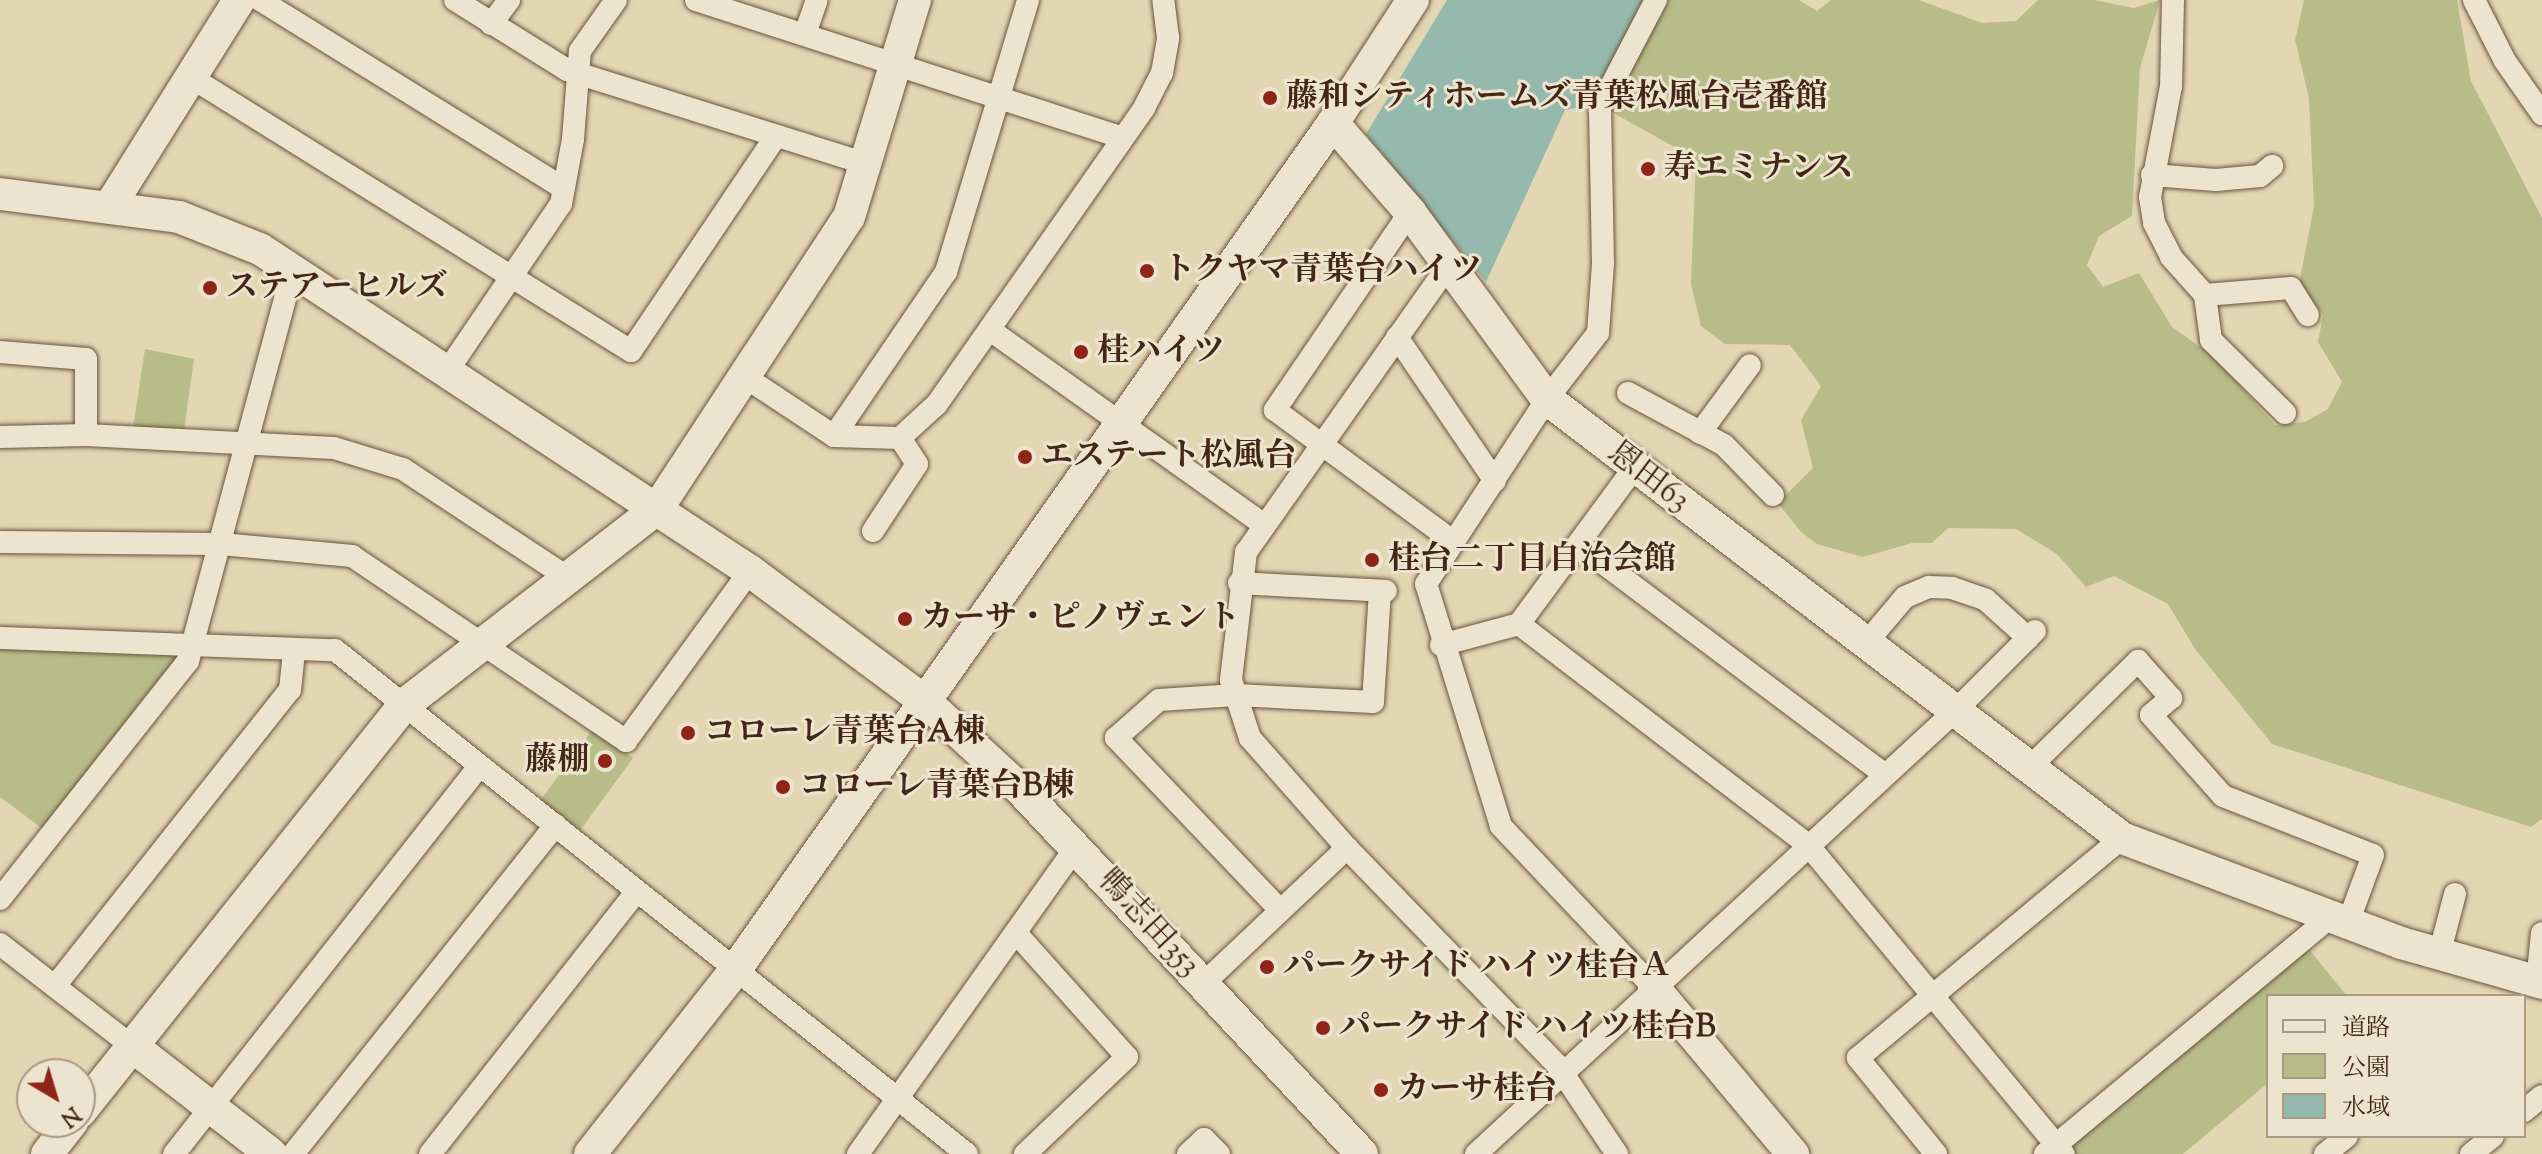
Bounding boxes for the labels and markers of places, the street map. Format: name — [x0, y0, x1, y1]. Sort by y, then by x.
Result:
place label: 藤和シティホームズ青葉松風台壱番館 — [1286, 79, 1830, 117]
marker: 藤和シティホームズ青葉松風台壱番館 — [1261, 89, 1279, 107]
place label: 寿エミナンス — [1664, 150, 1856, 188]
marker: 寿エミナンス — [1639, 160, 1657, 178]
place label: トクヤマ青葉台ハイツ — [1163, 252, 1483, 290]
marker: トクヤマ青葉台ハイツ — [1138, 262, 1156, 280]
place label: ステアーヒルズ — [226, 269, 449, 307]
marker: ステアーヒルズ — [201, 279, 219, 297]
place label: 桂ハイツ — [1097, 333, 1225, 371]
marker: 桂ハイツ — [1072, 343, 1090, 361]
place label: エステート松風台 — [1041, 438, 1297, 476]
marker: エステート松風台 — [1016, 448, 1034, 466]
place label: 桂台二丁目自治会館 — [1388, 541, 1676, 579]
marker: 桂台二丁目自治会館 — [1363, 551, 1381, 569]
place label: カーサ・ピノヴェント — [921, 600, 1241, 638]
marker: カーサ・ピノヴェント — [896, 610, 914, 628]
place label: コローレ青葉台A棟 — [704, 714, 986, 752]
marker: コローレ青葉台A棟 — [679, 724, 697, 742]
place label: 藤棚 — [525, 742, 589, 780]
marker: 藤棚 — [596, 752, 614, 770]
place label: コローレ青葉台B棟 — [799, 768, 1075, 806]
marker: コローレ青葉台B棟 — [774, 778, 792, 796]
place label: パークサイド ハイツ桂台Ａ — [1283, 948, 1674, 986]
marker: パークサイド ハイツ桂台Ａ — [1258, 958, 1276, 976]
place label: パークサイド ハイツ桂台B — [1339, 1009, 1718, 1047]
marker: パークサイド ハイツ桂台B — [1314, 1019, 1332, 1037]
place label: カーサ桂台 — [1397, 1071, 1557, 1109]
marker: カーサ桂台 — [1372, 1081, 1390, 1099]

